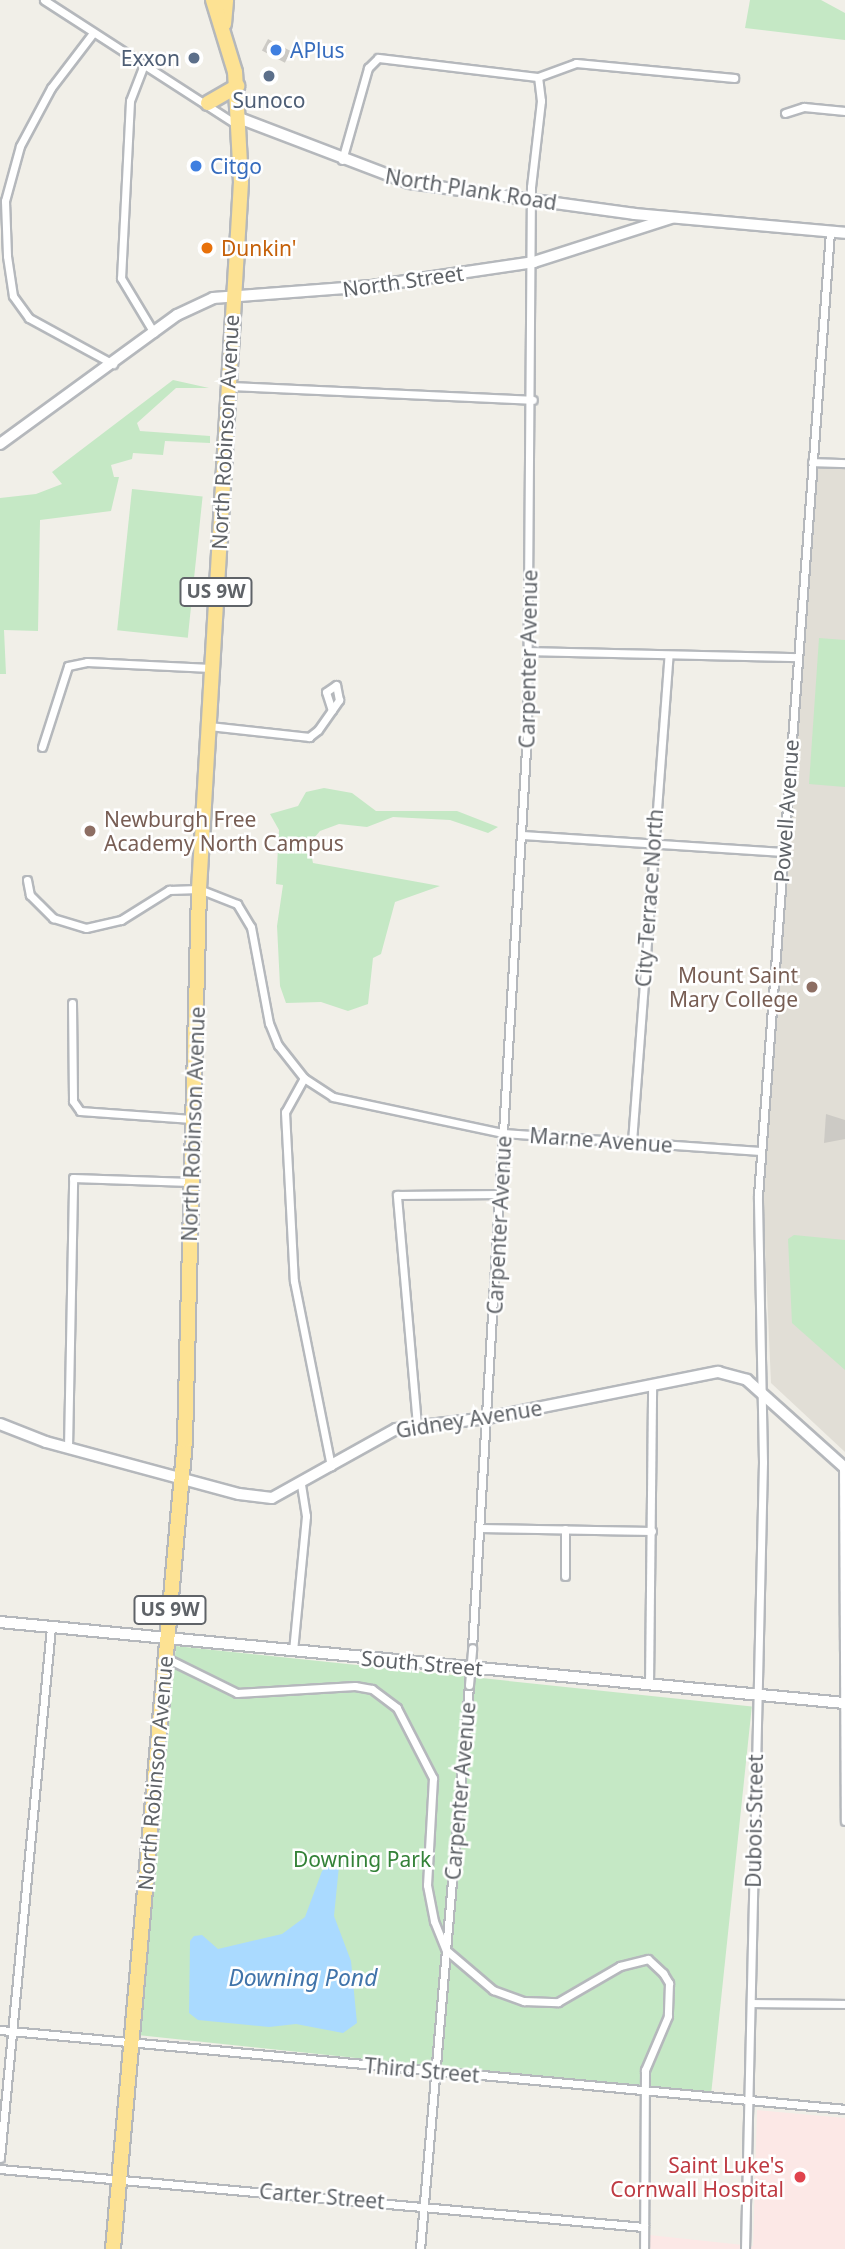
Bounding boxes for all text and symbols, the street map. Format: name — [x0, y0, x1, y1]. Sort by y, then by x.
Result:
place label: APlus — [290, 37, 345, 63]
marker: APlus — [268, 42, 284, 58]
place label: Exxon — [121, 45, 180, 71]
marker: Exxon — [186, 50, 202, 66]
marker: Sunoco — [261, 68, 277, 84]
place label: Sunoco — [233, 87, 305, 113]
place label: Citgo — [210, 153, 262, 179]
marker: Citgo — [188, 158, 204, 174]
street label: North Plank Road — [383, 163, 559, 215]
place label: Dunkin' — [221, 235, 296, 261]
marker: Dunkin' — [199, 240, 215, 256]
street label: North Street — [341, 260, 465, 302]
street label: North Robinson Avenue — [206, 314, 244, 550]
street label: Carpenter Avenue — [514, 569, 542, 749]
road number: US 9W — [179, 576, 253, 608]
street label: Powell Avenue — [768, 739, 804, 883]
place label: Newburgh Free Academy North Campus — [104, 806, 344, 856]
street label: City Terrace North — [630, 808, 668, 988]
marker: Newburgh Free Academy North Campus — [82, 823, 98, 839]
place label: Mount Saint Mary College — [669, 962, 798, 1012]
marker: Mount Saint Mary College — [804, 979, 820, 995]
street label: North Robinson Avenue — [176, 1006, 210, 1242]
street label: Marne Avenue — [529, 1122, 673, 1158]
street label: Carpenter Avenue — [482, 1135, 516, 1315]
street label: Gidney Avenue — [394, 1395, 544, 1443]
road number: US 9W — [133, 1594, 207, 1626]
street label: South Street — [360, 1645, 484, 1681]
street label: North Robinson Avenue — [132, 1655, 178, 1891]
street label: Carpenter Avenue — [440, 1701, 480, 1881]
street label: Dubois Street — [740, 1754, 768, 1888]
park label: Downing Park — [293, 1846, 431, 1872]
water label: Downing Pond — [229, 1963, 377, 1991]
street label: Third Street — [363, 2052, 481, 2088]
place label: Saint Luke's Cornwall Hospital — [610, 2152, 784, 2202]
marker: Saint Luke's Cornwall Hospital — [790, 2167, 810, 2187]
street label: Carter Street — [258, 2178, 386, 2214]

